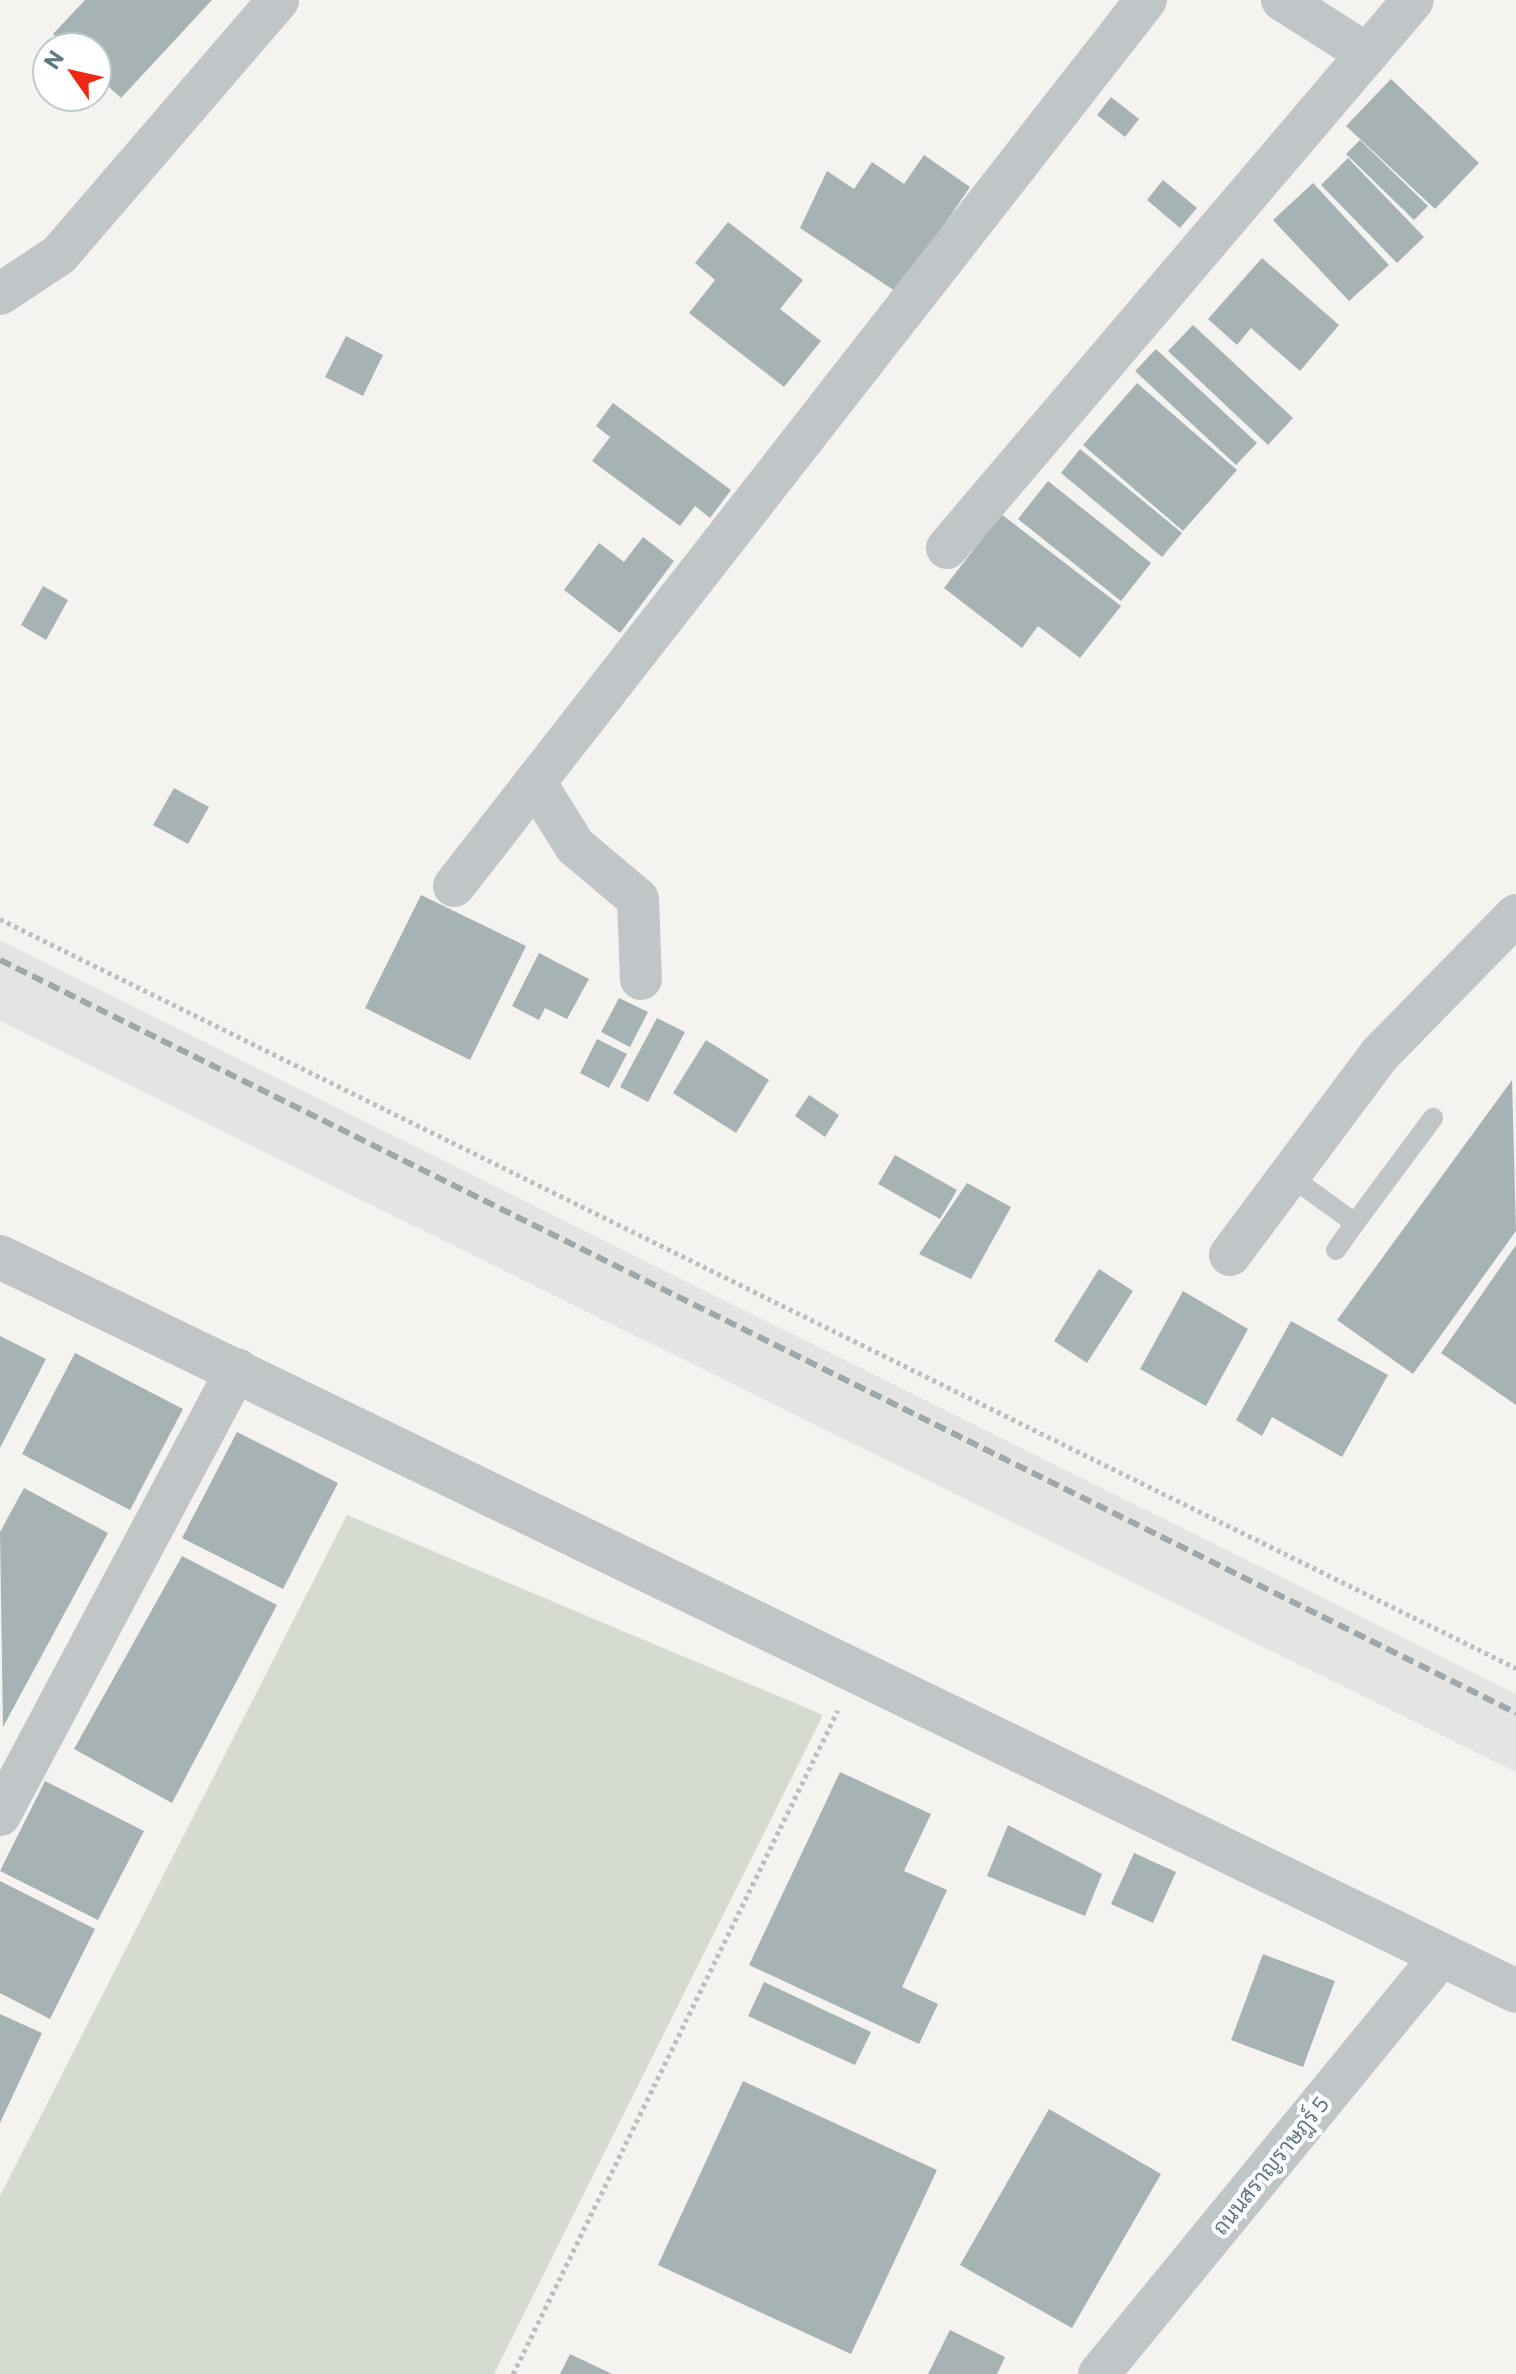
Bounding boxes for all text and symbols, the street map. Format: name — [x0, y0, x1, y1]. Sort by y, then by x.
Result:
north arrow — [32, 32, 112, 112]
text: N — [38, 45, 69, 74]
street label: ถนนสราญราษฎร์ 5 — [1206, 2091, 1334, 2239]

